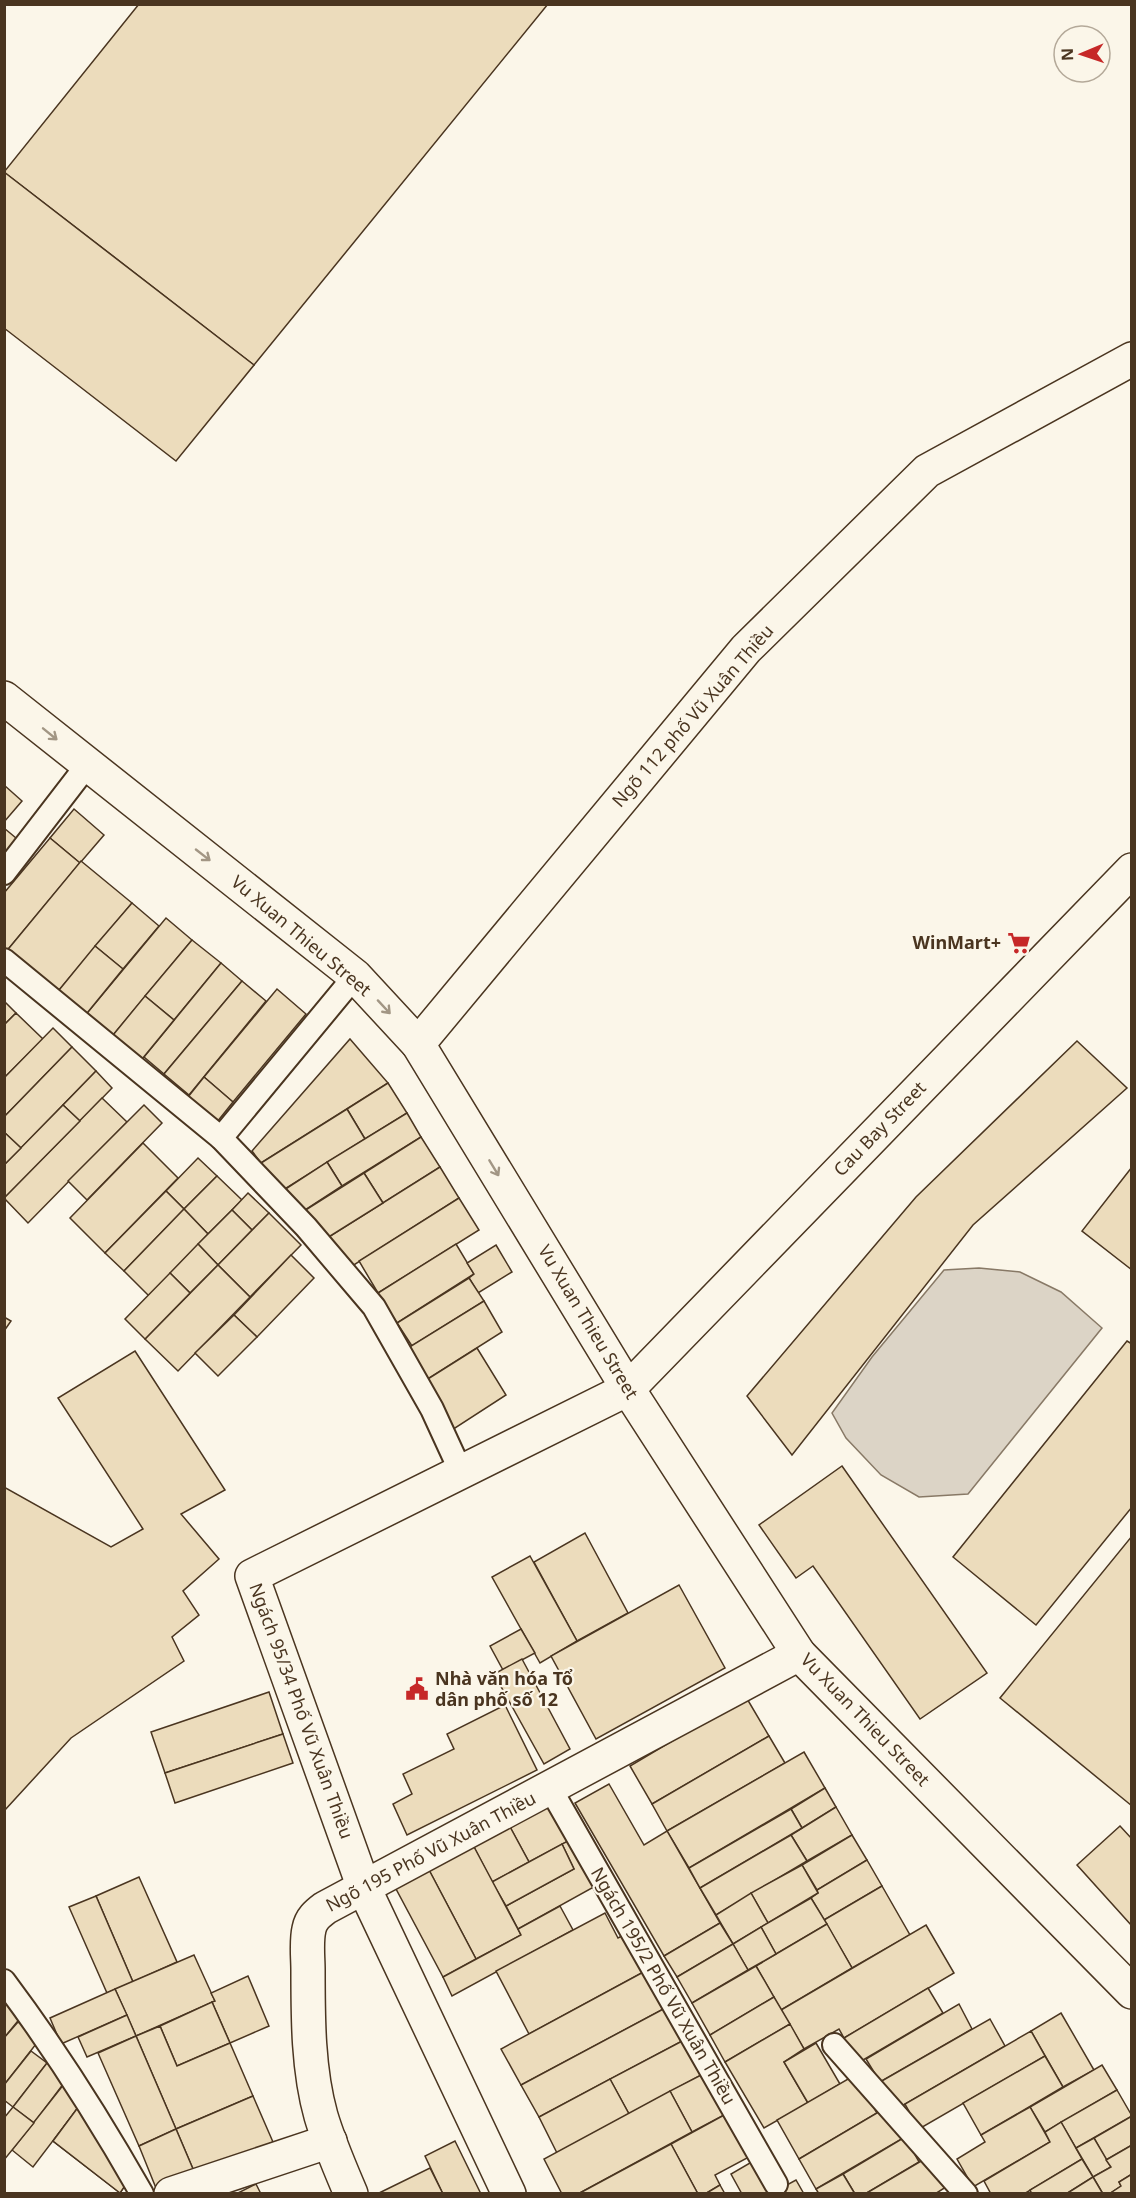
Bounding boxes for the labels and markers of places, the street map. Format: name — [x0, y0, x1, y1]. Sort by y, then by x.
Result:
place label: WinMart+ — [913, 930, 1001, 954]
supermarket icon: WinMart+ — [1006, 930, 1032, 956]
place label: Nhà văn hóa Tổ dân phố số 12 — [435, 1666, 573, 1711]
public building icon: Nhà văn hóa Tổ dân phố số 12 — [404, 1676, 430, 1702]

